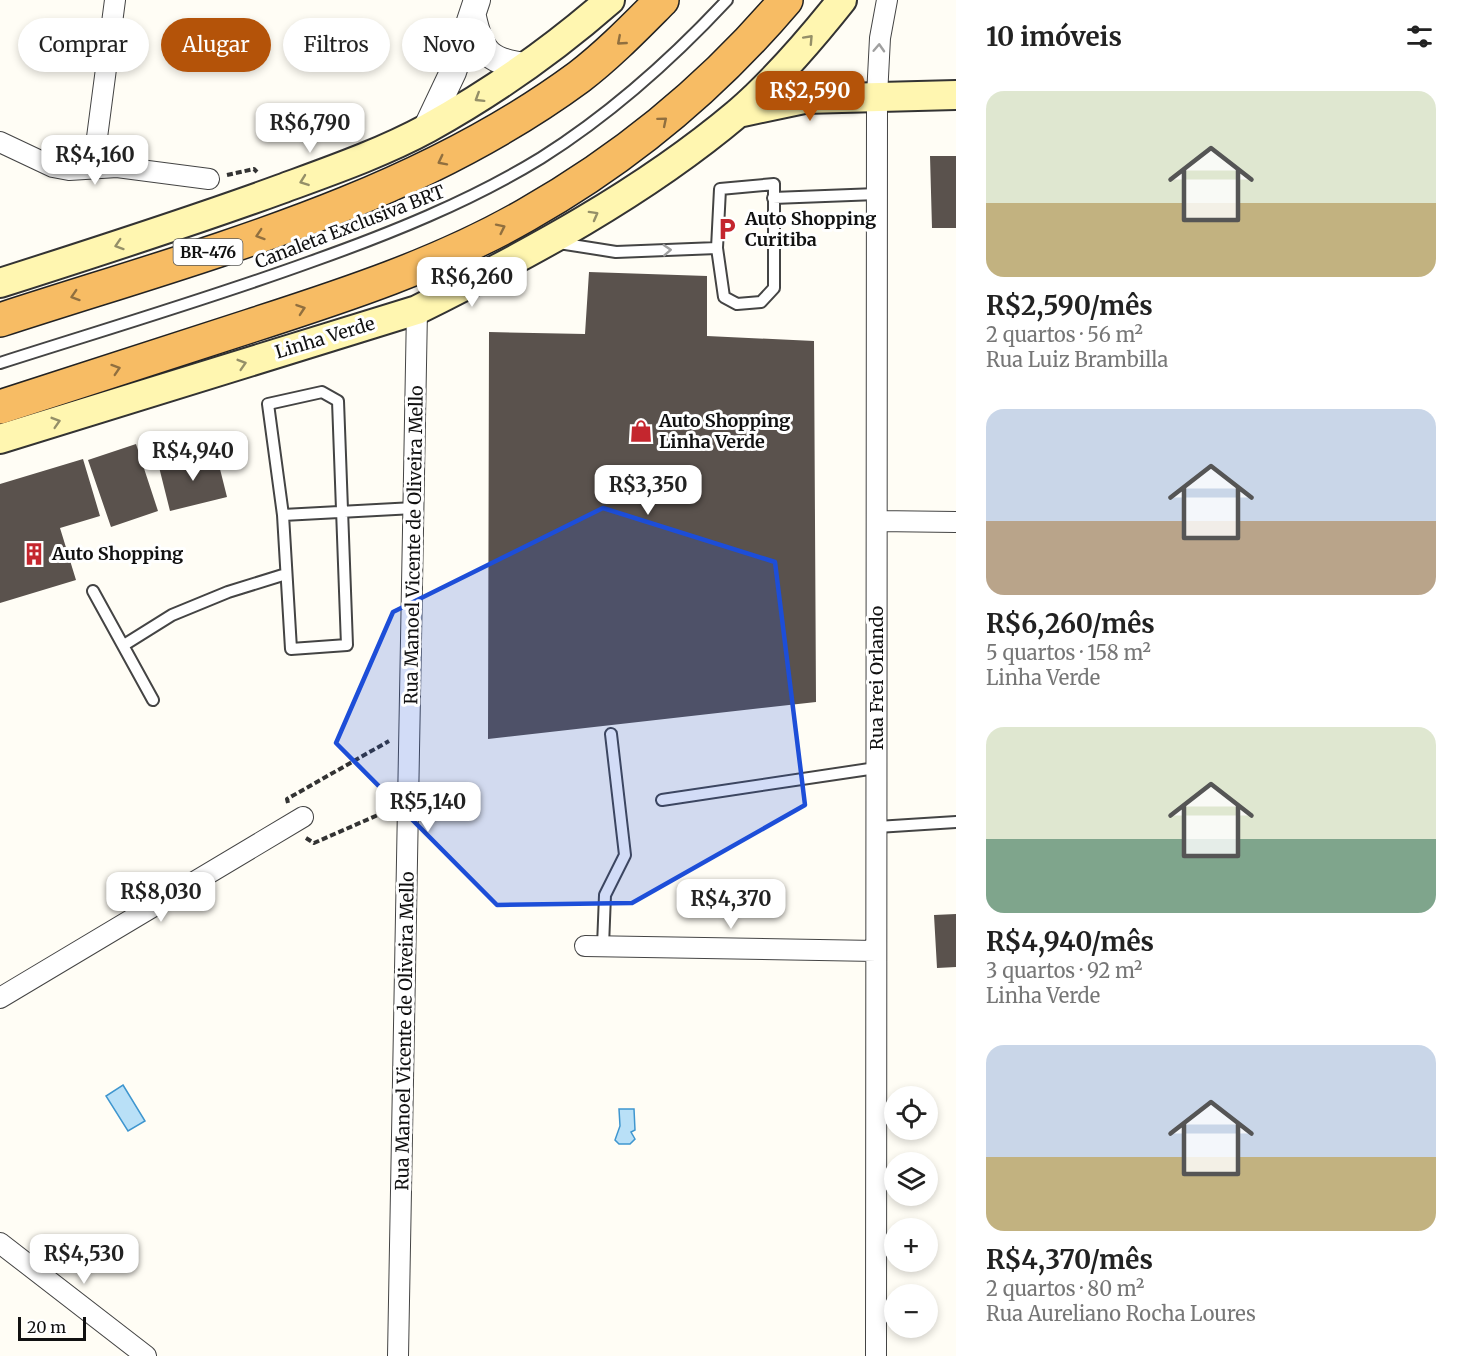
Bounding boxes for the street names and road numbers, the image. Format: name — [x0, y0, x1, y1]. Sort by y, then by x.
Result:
street label: Canaleta Exclusiva BRT — [252, 179, 449, 273]
road number: BR-476 — [174, 239, 242, 265]
street label: Linha Verde — [272, 311, 377, 364]
street label: Rua Manoel Vicente de Oliveira Mello — [399, 385, 428, 705]
street label: Rua Frei Orlando — [865, 606, 888, 750]
street label: Rua Manoel Vicente de Oliveira Mello — [390, 871, 419, 1191]

